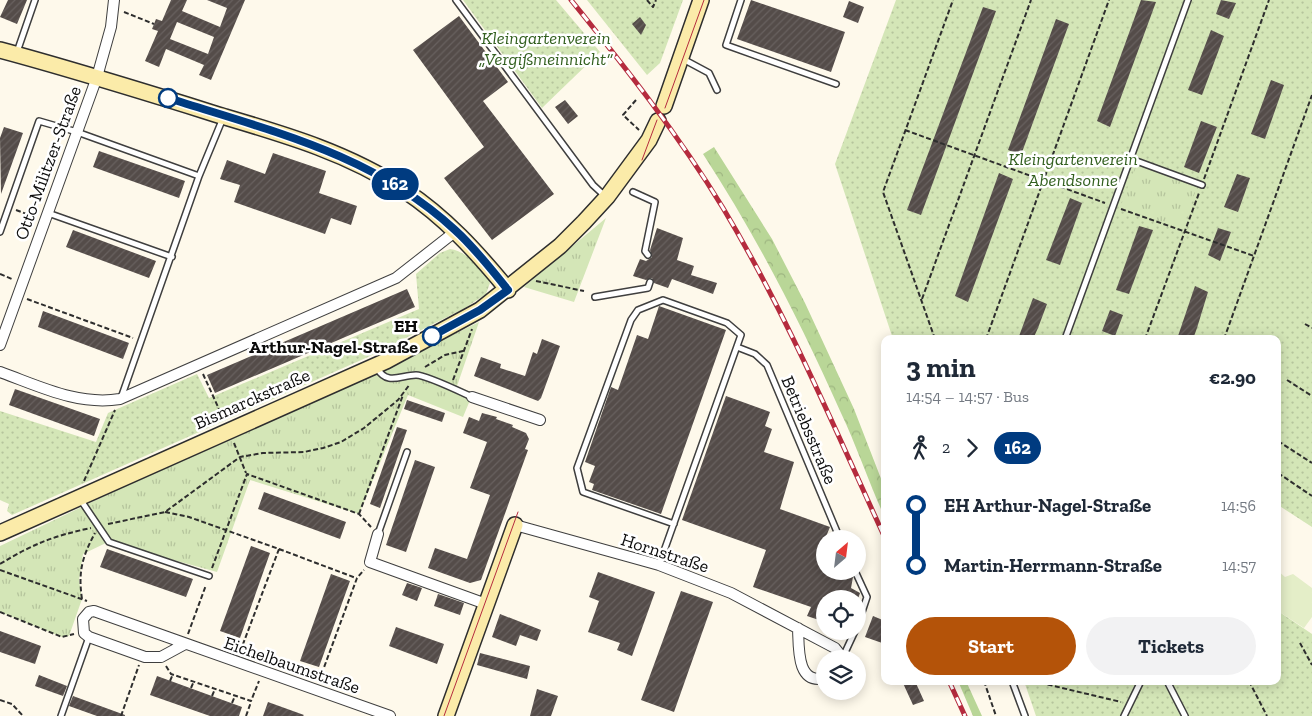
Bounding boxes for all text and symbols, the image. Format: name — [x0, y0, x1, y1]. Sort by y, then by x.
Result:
park label: Kleingartenverein „Vergißmeinnicht“ — [478, 27, 613, 70]
street label: Otto-Militzer-Straße — [10, 83, 86, 243]
unlabelled marker — [158, 88, 178, 108]
park label: Kleingartenverein Abendsonne — [1008, 148, 1138, 191]
line badge: 162 — [366, 168, 424, 200]
text: 162 — [382, 173, 408, 195]
place label: EH Arthur-Nagel-Straße — [249, 315, 418, 358]
marker: EH Arthur-Nagel-Straße — [422, 326, 442, 346]
text: 3 min — [906, 351, 976, 384]
street label: Bismarckstraße — [191, 364, 313, 434]
text: €2.90 — [1209, 366, 1256, 389]
street label: Betriebsstraße — [776, 373, 842, 487]
text: 14:54 – 14:57 · Bus — [906, 387, 1029, 406]
icon: walk — [906, 434, 934, 462]
icon: forward — [958, 434, 986, 462]
text: 162 — [1004, 437, 1031, 459]
text: 2 — [942, 438, 950, 457]
text: EH Arthur-Nagel-Straße — [944, 494, 1151, 517]
text: 14:56 — [1221, 496, 1256, 515]
street label: Hornstraße — [618, 528, 712, 578]
north arrow — [816, 530, 866, 580]
map controls — [816, 530, 866, 700]
text: Martin-Herrmann-Straße — [944, 554, 1162, 577]
text: 14:57 — [1222, 556, 1256, 575]
button: locate — [816, 590, 866, 640]
button: Start — [906, 617, 1076, 675]
button: Tickets — [1086, 617, 1256, 675]
street label: Eichelbaumstraße — [221, 631, 363, 699]
button: layers — [816, 650, 866, 700]

